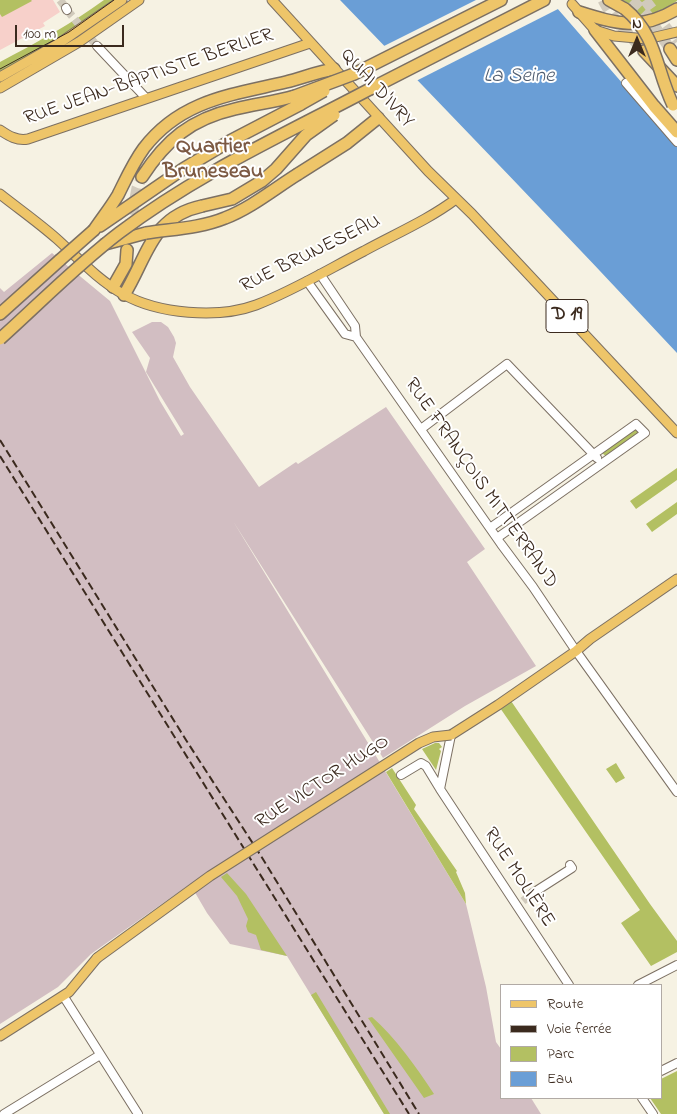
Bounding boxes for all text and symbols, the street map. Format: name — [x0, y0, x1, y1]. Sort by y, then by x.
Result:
text: N — [632, 14, 642, 35]
scale bar — [18, 15, 126, 47]
north arrow — [612, 15, 662, 65]
text: 100 m — [23, 23, 56, 45]
street label: RUE JEAN-BAPTISTE BERLIER — [21, 24, 277, 132]
street label: QUAI D'IVRY — [334, 44, 418, 134]
water label: La Seine — [484, 65, 554, 91]
district label: Quartier Bruneseau — [163, 135, 263, 186]
street label: RUE BRUNESEAU — [237, 211, 385, 299]
road number: D 19 — [546, 300, 588, 332]
street label: RUE FRANÇOIS MITTERRAND — [398, 374, 562, 594]
street label: RUE VICTOR HUGO — [252, 731, 394, 835]
street label: RUE MOLIÈRE — [477, 824, 559, 932]
legend — [500, 984, 662, 1099]
text: Route — [547, 993, 583, 1015]
text: Voie ferrée — [547, 1018, 611, 1040]
text: Parc — [547, 1043, 574, 1065]
text: Eau — [547, 1068, 573, 1090]

